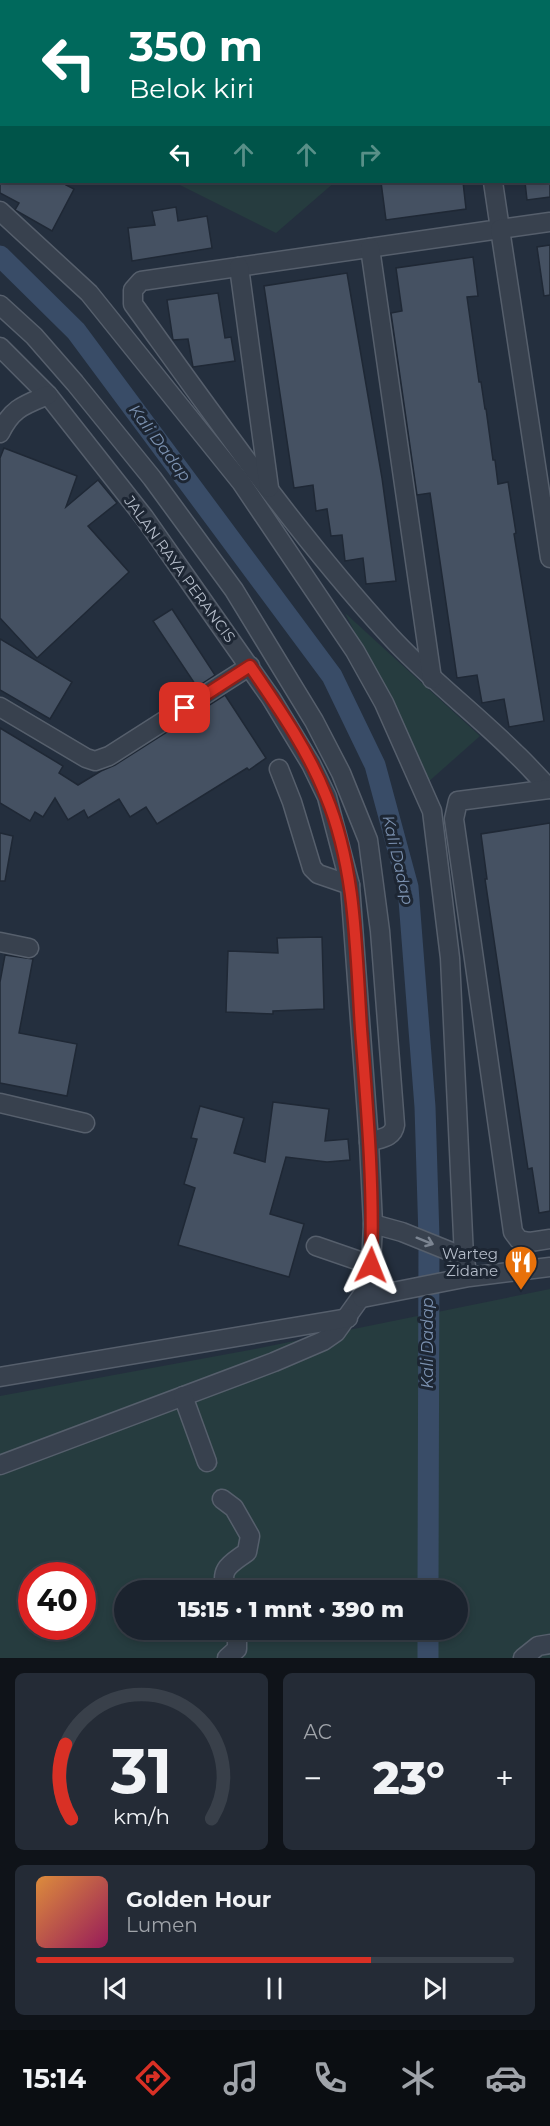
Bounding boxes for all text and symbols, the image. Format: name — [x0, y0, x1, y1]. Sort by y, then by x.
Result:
text: 350 m — [129, 20, 263, 72]
icon: left — [30, 24, 108, 102]
text: Belok kiri — [129, 72, 254, 105]
icon: left — [164, 138, 197, 171]
icon: ahead — [227, 138, 260, 171]
icon: ahead — [290, 138, 323, 171]
icon: right — [353, 138, 386, 171]
water label: Kali Dadap — [125, 401, 195, 485]
street label: JALAN RAYA PERANCIS — [120, 491, 240, 646]
pin — [159, 682, 210, 733]
icon: arrive — [168, 691, 201, 724]
water label: Kali Dadap — [378, 813, 418, 907]
position arrow — [339, 1233, 403, 1297]
one-way arrow — [415, 1236, 434, 1247]
place label: Warteg Zidane — [442, 1244, 498, 1280]
restaurant icon: Warteg Zidane — [503, 1244, 539, 1291]
water label: Kali Dadap — [418, 1297, 437, 1389]
speed limit sign: 40 — [18, 1562, 96, 1640]
text: 15:15 · 1 mnt · 390 m — [178, 1596, 404, 1623]
text: AC — [304, 1720, 332, 1744]
text: 31 — [110, 1733, 172, 1809]
text: 23° — [373, 1750, 445, 1805]
text: − — [304, 1758, 322, 1798]
text: + — [495, 1758, 514, 1798]
text: km/h — [113, 1803, 170, 1829]
text: Golden Hour — [126, 1886, 271, 1913]
text: Lumen — [126, 1913, 198, 1937]
icon: previous — [99, 1972, 132, 2005]
icon: pause — [258, 1972, 291, 2005]
icon: next — [418, 1972, 451, 2005]
icon: directions — [132, 2057, 174, 2099]
icon: music — [220, 2057, 262, 2099]
icon: phone — [309, 2057, 351, 2099]
icon: climate — [397, 2057, 439, 2099]
icon: car — [485, 2057, 527, 2099]
text: 15:14 — [23, 2062, 86, 2095]

